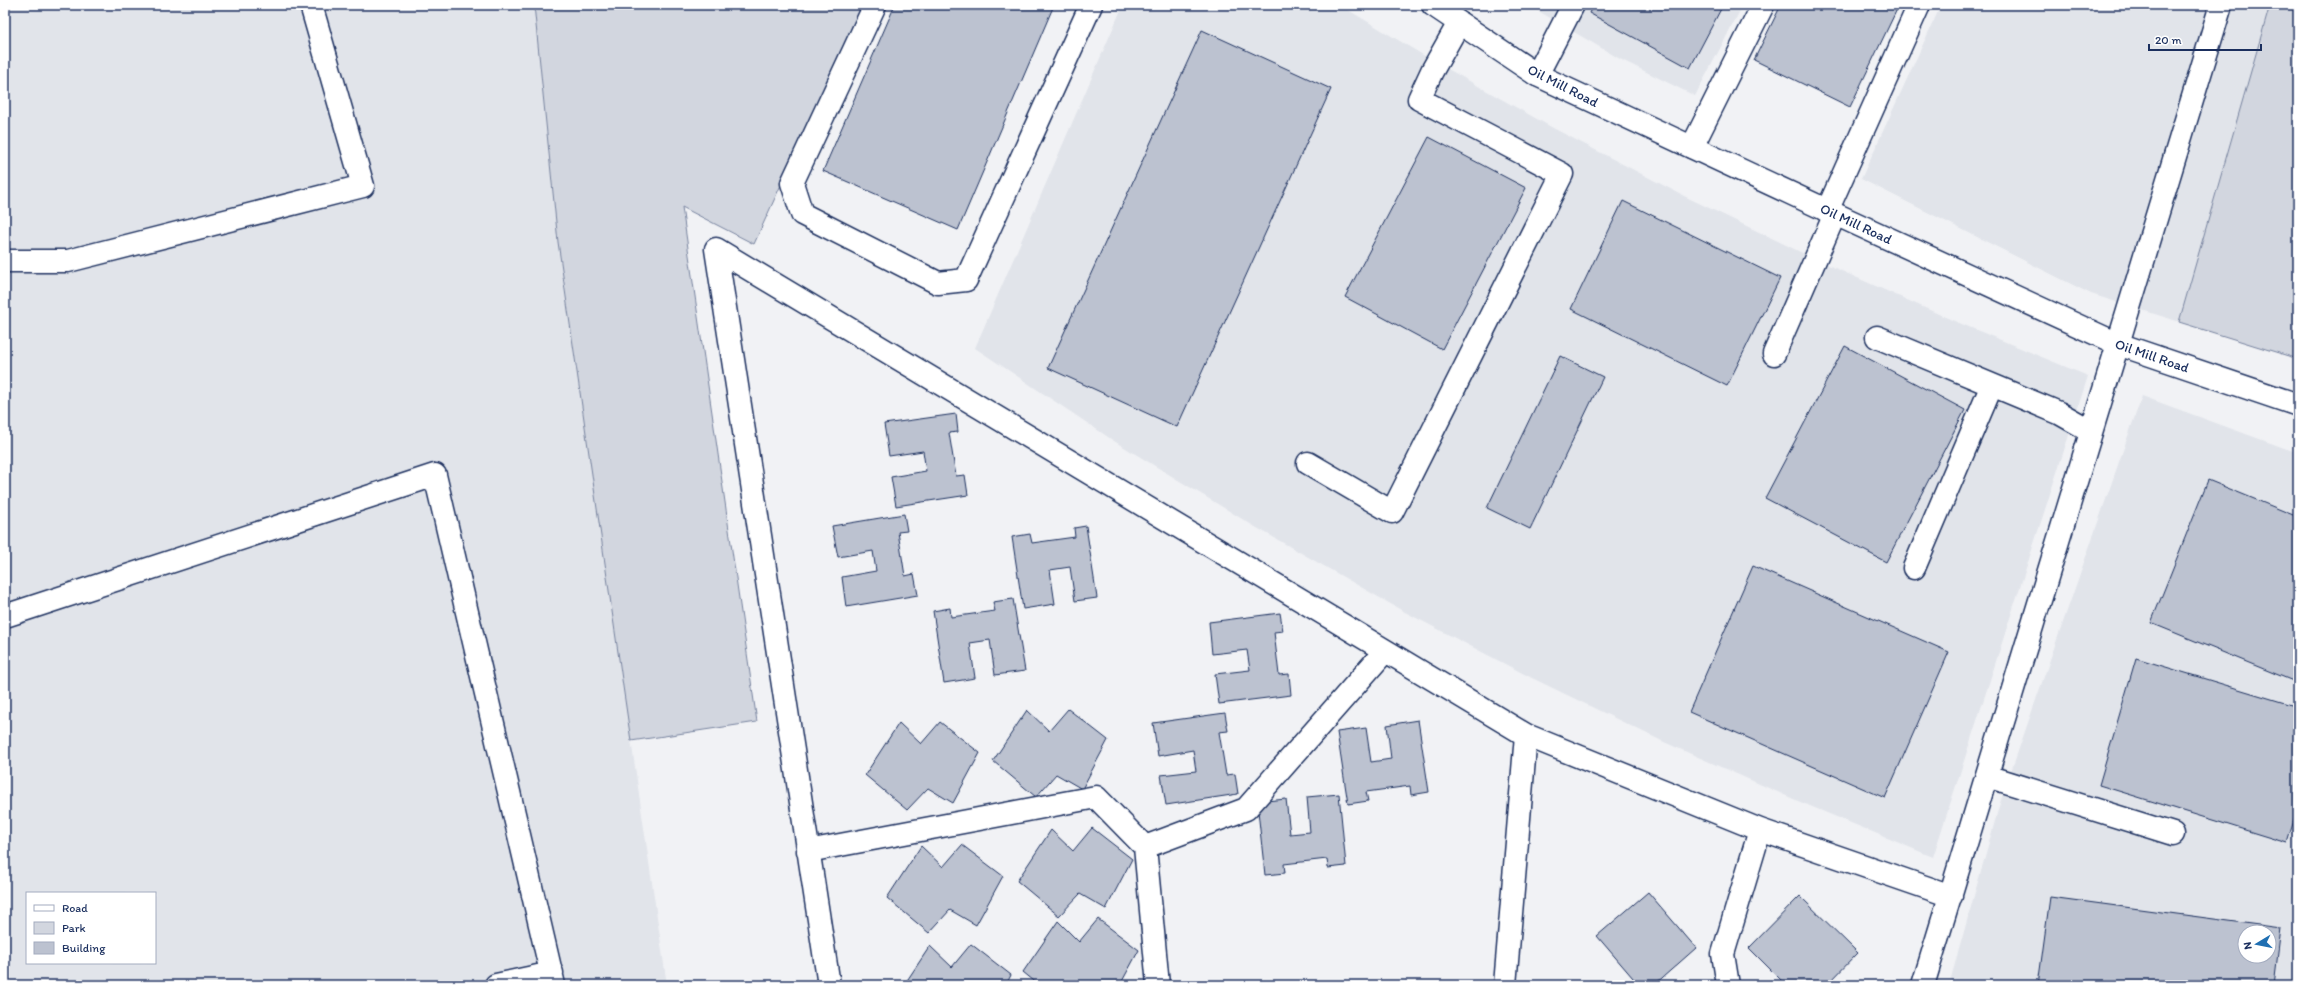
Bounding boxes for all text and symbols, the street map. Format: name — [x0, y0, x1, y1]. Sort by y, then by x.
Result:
scale bar — [2149, 26, 2261, 52]
text: 20 m — [2155, 33, 2182, 47]
street label: Oil Mill Road — [1525, 61, 1602, 111]
street label: Oil Mill Road — [1817, 200, 1895, 248]
street label: Oil Mill Road — [2113, 335, 2192, 377]
legend — [26, 892, 156, 964]
text: Road — [62, 901, 88, 915]
text: Park — [62, 921, 86, 935]
north arrow — [2237, 924, 2277, 964]
text: Building — [62, 941, 106, 955]
text: N — [2241, 941, 2255, 950]

